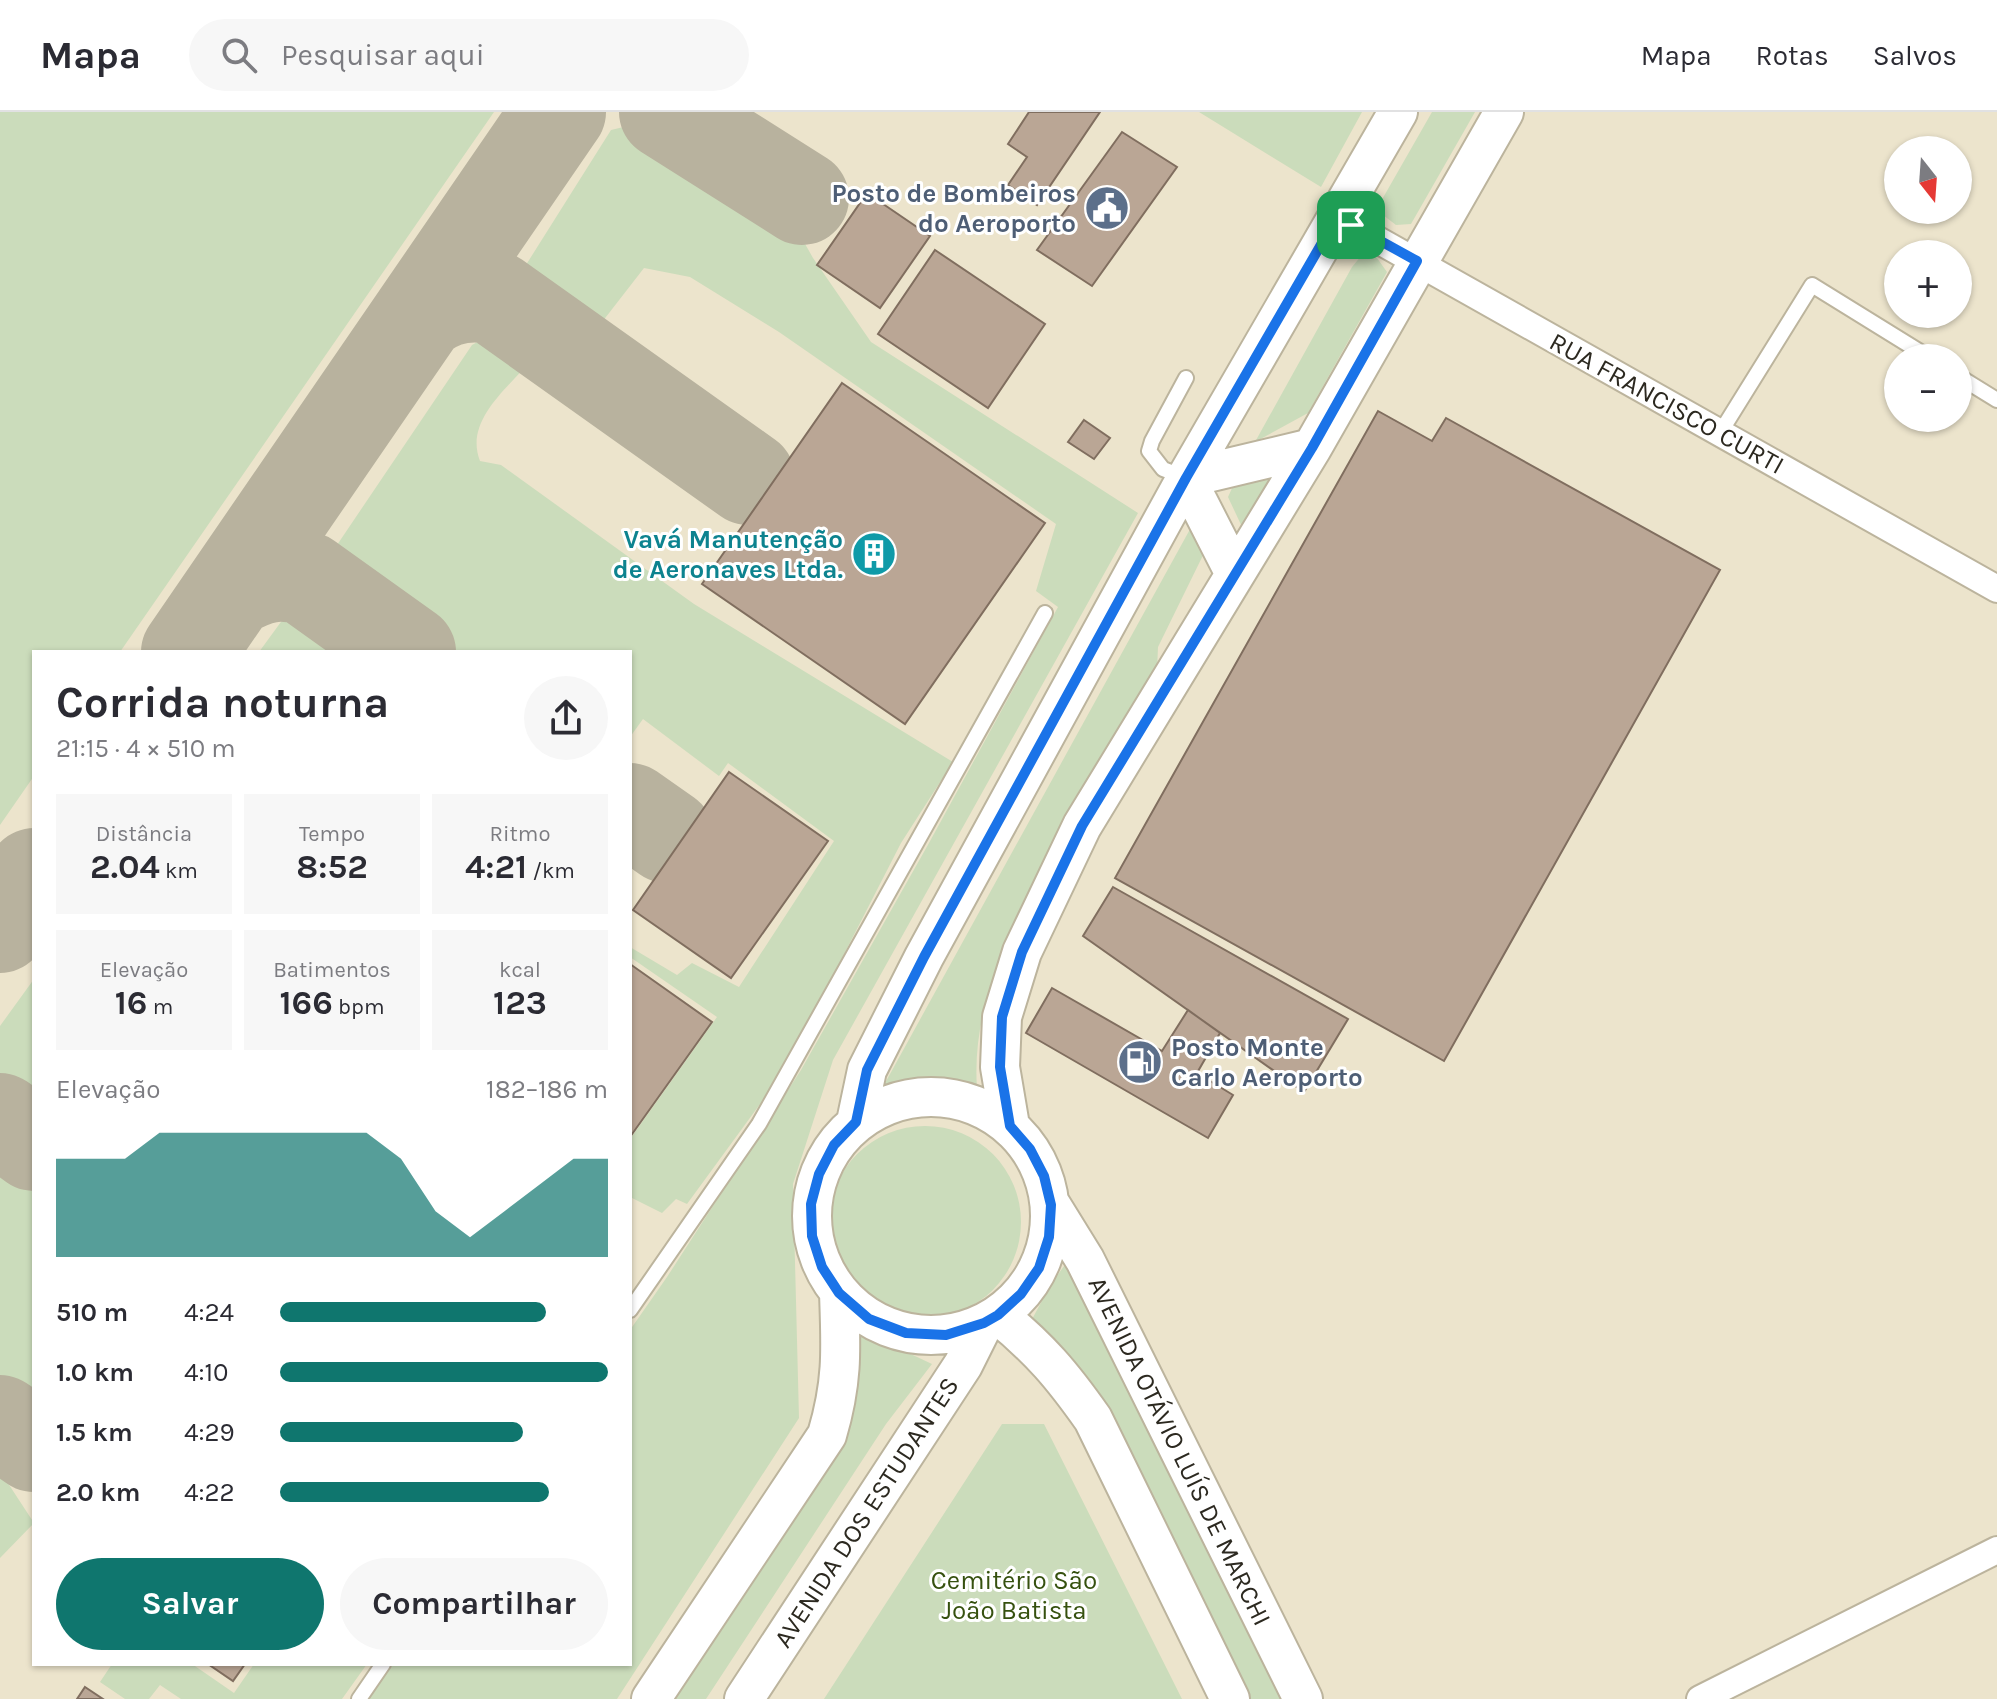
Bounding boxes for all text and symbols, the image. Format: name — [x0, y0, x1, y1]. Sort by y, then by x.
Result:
search box — [189, 19, 749, 91]
text: Mapa — [40, 33, 141, 78]
icon: search — [217, 33, 261, 77]
text: Pesquisar aqui — [281, 37, 485, 73]
text: Mapa — [1641, 39, 1712, 72]
text: Rotas — [1756, 39, 1829, 72]
text: Salvos — [1873, 39, 1957, 72]
north arrow — [1884, 136, 1972, 224]
map controls — [1884, 136, 1972, 432]
place label: Posto de Bombeiros do Aeroporto — [831, 178, 1076, 239]
public building icon: Posto de Bombeiros do Aeroporto — [1083, 184, 1131, 232]
pin — [1317, 191, 1385, 259]
icon: arrive — [1329, 203, 1373, 247]
button: + — [1884, 240, 1972, 328]
street label: RUA FRANCISCO CURTI — [1544, 326, 1789, 481]
button: − — [1884, 344, 1972, 432]
place label: Vavá Manutenção de Aeronaves Ltda. — [613, 524, 843, 585]
building icon: Vavá Manutenção de Aeronaves Ltda. — [850, 530, 898, 578]
button: share — [524, 676, 608, 760]
text: Corrida noturna — [56, 677, 389, 728]
text: 21:15 · 4 × 510 m — [56, 733, 236, 764]
text: Distância — [96, 821, 192, 847]
text: Tempo — [299, 821, 365, 847]
text: Ritmo — [490, 821, 550, 847]
text: 2.04 — [90, 847, 160, 887]
text: 8:52 — [296, 847, 368, 887]
text: 4:21 — [465, 847, 527, 887]
text: km — [160, 858, 198, 884]
text: /km — [527, 858, 575, 884]
text: Elevação — [100, 957, 188, 983]
text: Batimentos — [273, 957, 391, 983]
text: kcal — [499, 957, 541, 983]
text: 16 — [115, 983, 147, 1023]
text: 166 — [279, 983, 333, 1023]
text: 123 — [493, 983, 547, 1023]
text: m — [147, 994, 173, 1020]
text: bpm — [333, 994, 385, 1020]
place label: Posto Monte Carlo Aeroporto — [1171, 1032, 1363, 1093]
fuel station icon: Posto Monte Carlo Aeroporto — [1116, 1038, 1164, 1086]
text: Elevação — [56, 1074, 161, 1105]
text: 182–186 m — [486, 1074, 608, 1105]
street label: AVENIDA OTÁVIO LUÍS DE MARCHI — [1081, 1271, 1279, 1631]
text: 510 m — [56, 1297, 128, 1328]
text: 4:24 — [184, 1297, 234, 1328]
text: 1.0 km — [56, 1357, 134, 1388]
text: 4:10 — [184, 1357, 229, 1388]
street label: AVENIDA DOS ESTUDANTES — [767, 1371, 966, 1653]
text: 1.5 km — [56, 1417, 133, 1448]
text: 4:29 — [184, 1417, 235, 1448]
text: 2.0 km — [56, 1477, 140, 1508]
text: 4:22 — [184, 1477, 235, 1508]
button: Salvar — [56, 1558, 324, 1650]
button: Compartilhar — [340, 1558, 608, 1650]
park label: Cemitério São João Batista — [931, 1565, 1097, 1626]

